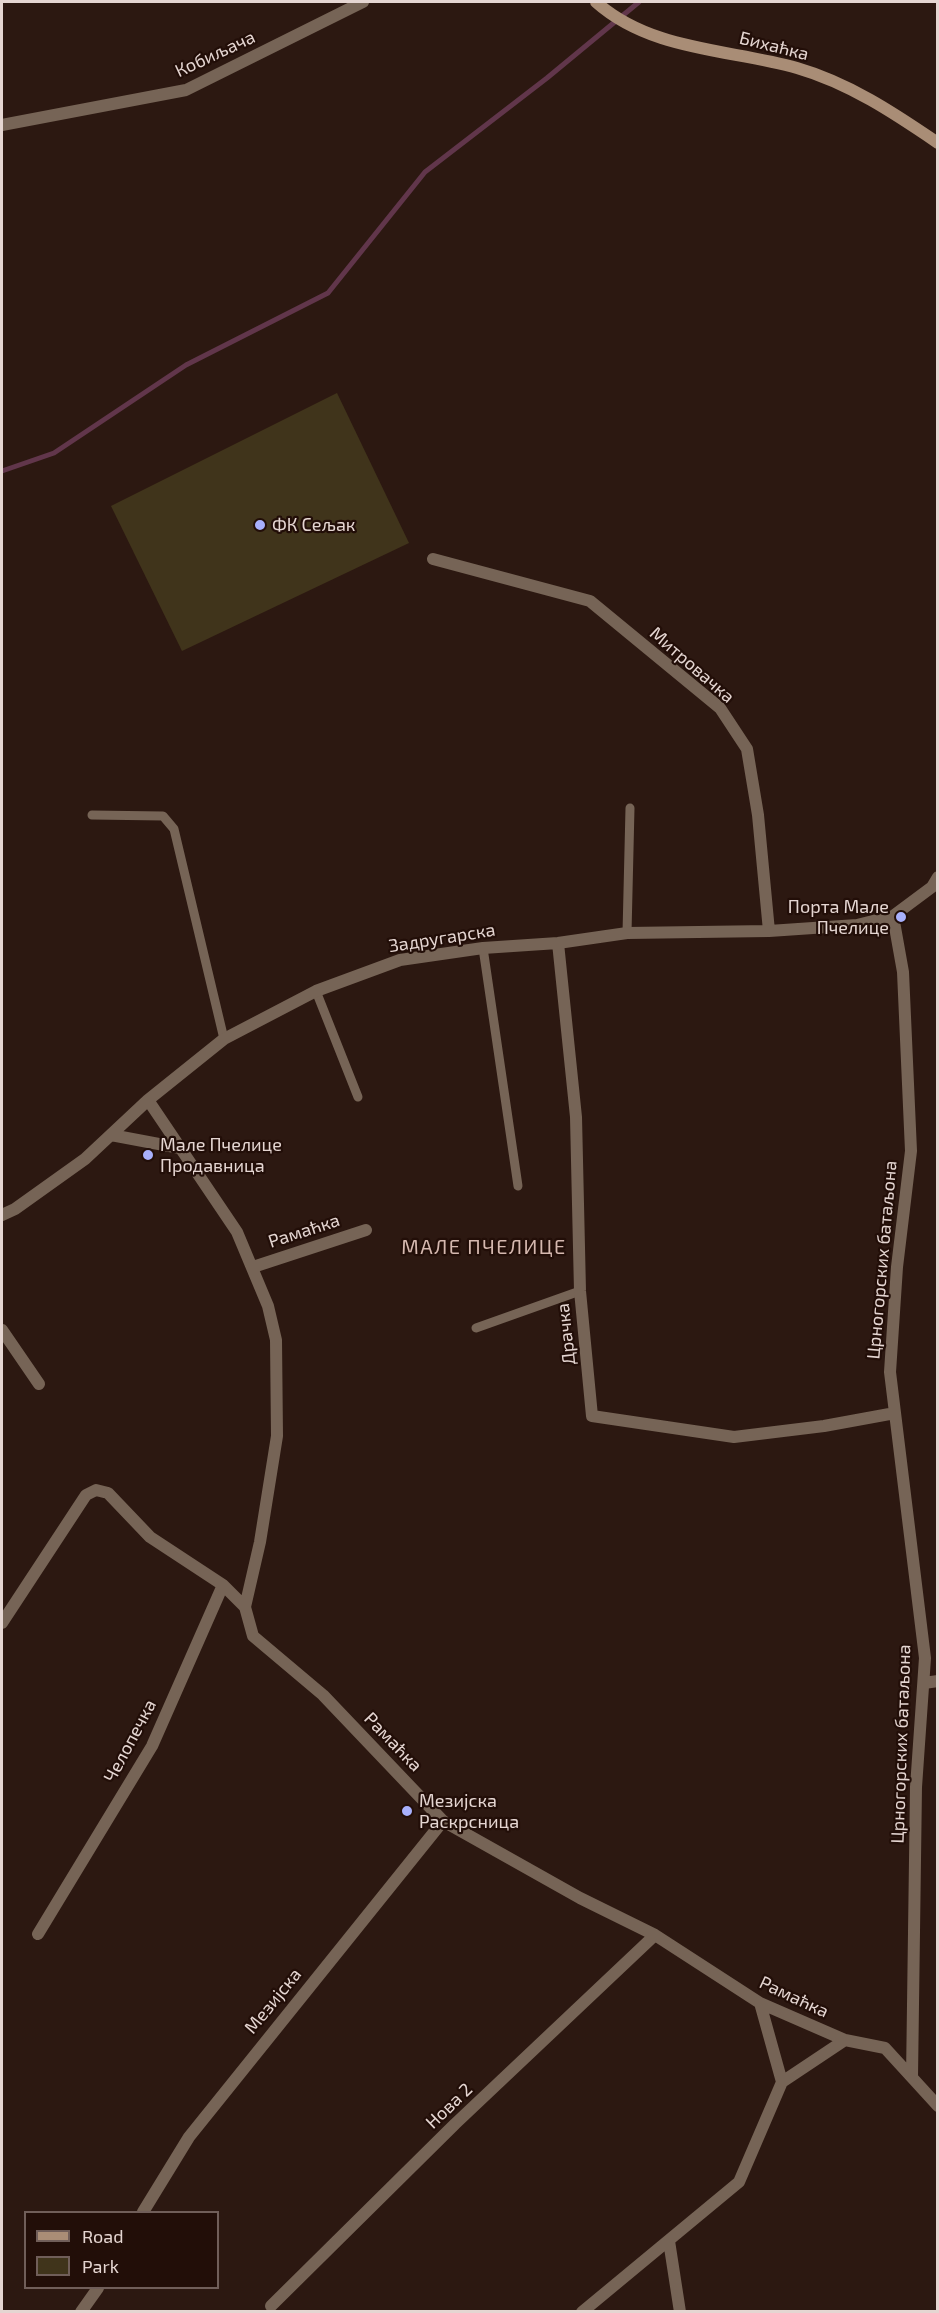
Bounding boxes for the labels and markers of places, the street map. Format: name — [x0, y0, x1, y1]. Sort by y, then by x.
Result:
place label: ФК Сељак — [272, 514, 355, 536]
marker: ФК Сељак — [253, 518, 267, 532]
place label: Порта Мале Пчелице — [788, 896, 889, 938]
marker: Порта Мале Пчелице — [894, 910, 908, 924]
place label: Мале Пчелице Продавница — [160, 1134, 282, 1176]
marker: Мале Пчелице Продавница — [141, 1148, 155, 1162]
place label: Мезијска Раскрсница — [419, 1790, 519, 1832]
marker: Мезијска Раскрсница — [400, 1804, 414, 1818]

